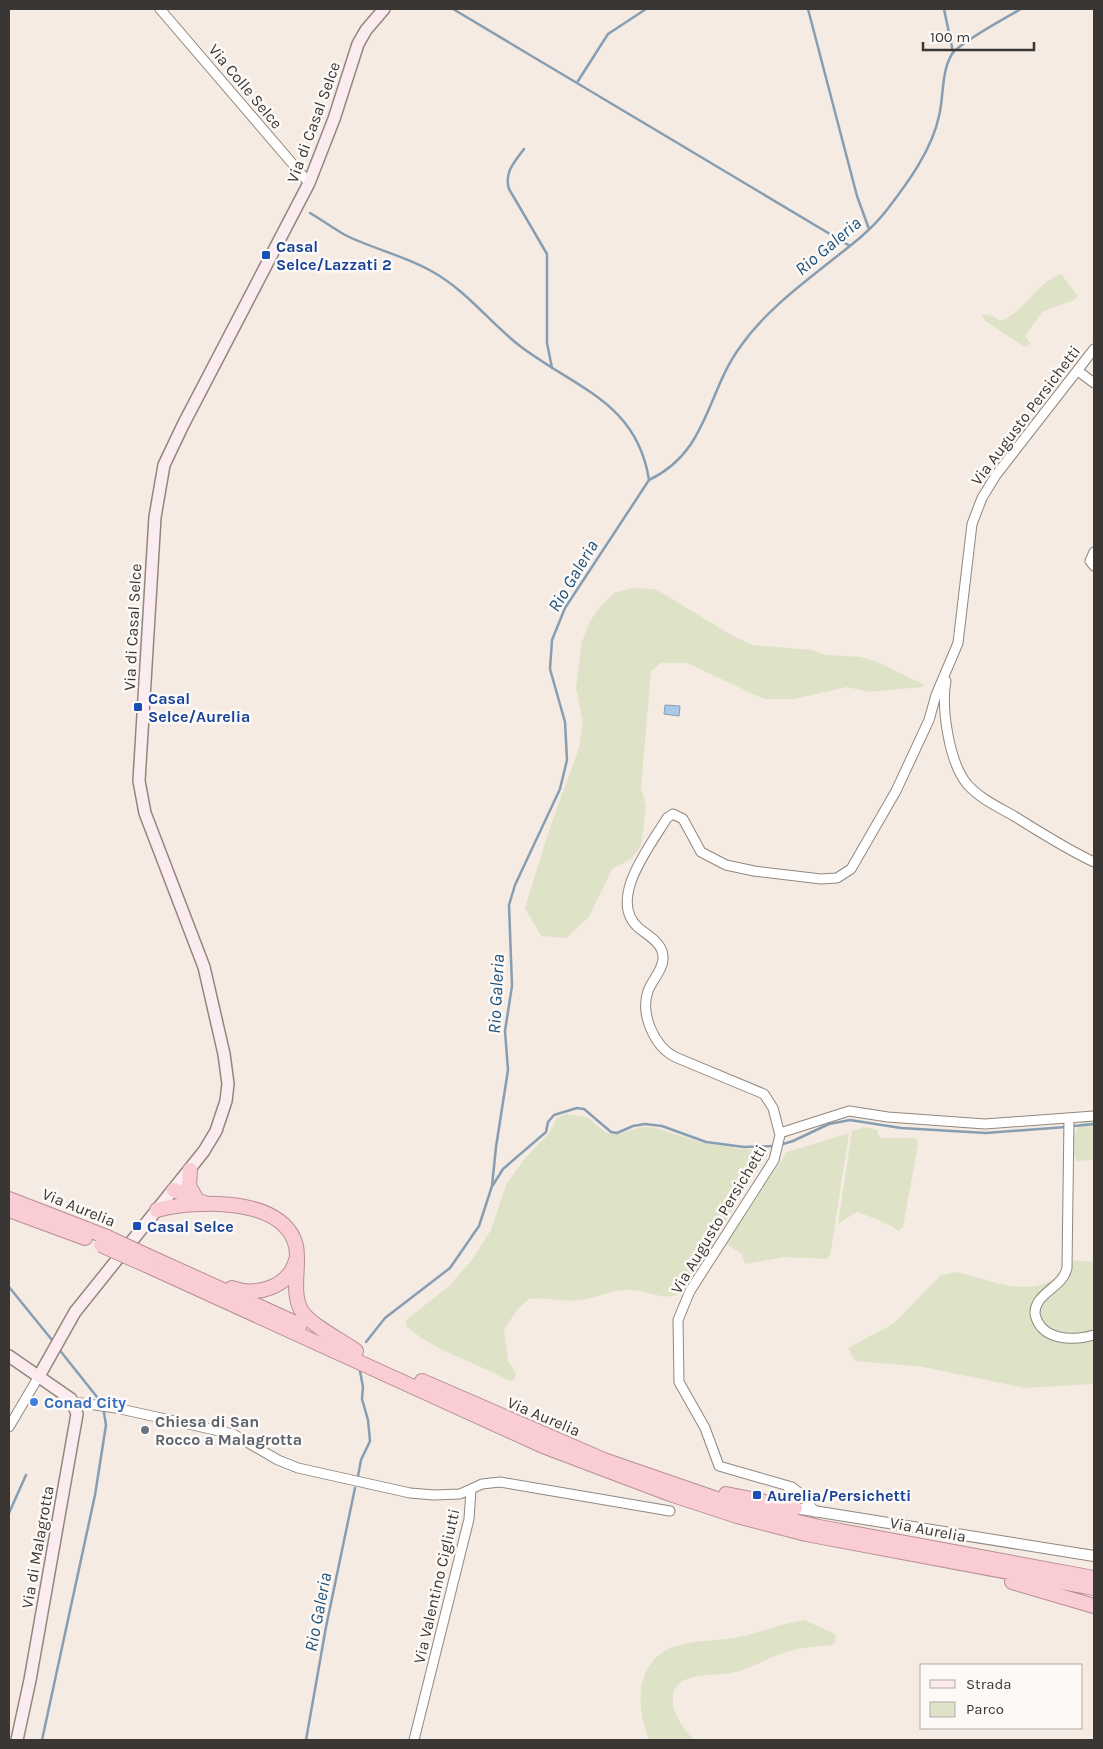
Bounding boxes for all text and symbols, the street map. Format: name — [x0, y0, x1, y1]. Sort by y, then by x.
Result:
scale bar — [923, 20, 1034, 52]
text: 100 m — [930, 28, 970, 46]
street label: Via Colle Selce — [205, 40, 287, 133]
street label: Via di Casal Selce — [283, 59, 344, 185]
water label: Rio Galeria — [790, 212, 866, 280]
place label: Casal Selce/Lazzati 2 — [276, 237, 392, 274]
marker: Casal Selce/Lazzati 2 — [260, 249, 272, 261]
street label: Via Augusto Persichetti — [967, 342, 1084, 489]
water label: Rio Galeria — [543, 536, 603, 616]
street label: Via di Casal Selce — [120, 563, 145, 691]
place label: Casal Selce/Aurelia — [148, 689, 250, 726]
marker: Casal Selce/Aurelia — [132, 701, 144, 713]
water label: Rio Galeria — [483, 954, 509, 1034]
street label: Via Augusto Persichetti — [667, 1142, 770, 1297]
street label: Via Aurelia — [39, 1184, 118, 1231]
place label: Casal Selce — [147, 1217, 234, 1236]
marker: Casal Selce — [131, 1220, 143, 1232]
place label: Conad City — [44, 1393, 126, 1412]
street label: Via Aurelia — [505, 1393, 583, 1440]
marker: Conad City — [28, 1396, 40, 1408]
place label: Chiesa di San Rocco a Malagrotta — [155, 1412, 302, 1449]
marker: Chiesa di San Rocco a Malagrotta — [139, 1424, 151, 1436]
street label: Via di Malagrotta — [17, 1484, 58, 1610]
place label: Aurelia/Persichetti — [767, 1486, 911, 1505]
marker: Aurelia/Persichetti — [751, 1489, 763, 1501]
street label: Via Valentino Cigliutti — [409, 1507, 464, 1665]
street label: Via Aurelia — [888, 1513, 968, 1546]
water label: Rio Galeria — [300, 1571, 336, 1653]
legend — [920, 1664, 1083, 1729]
text: Strada — [966, 1675, 1012, 1693]
text: Parco — [966, 1700, 1004, 1718]

